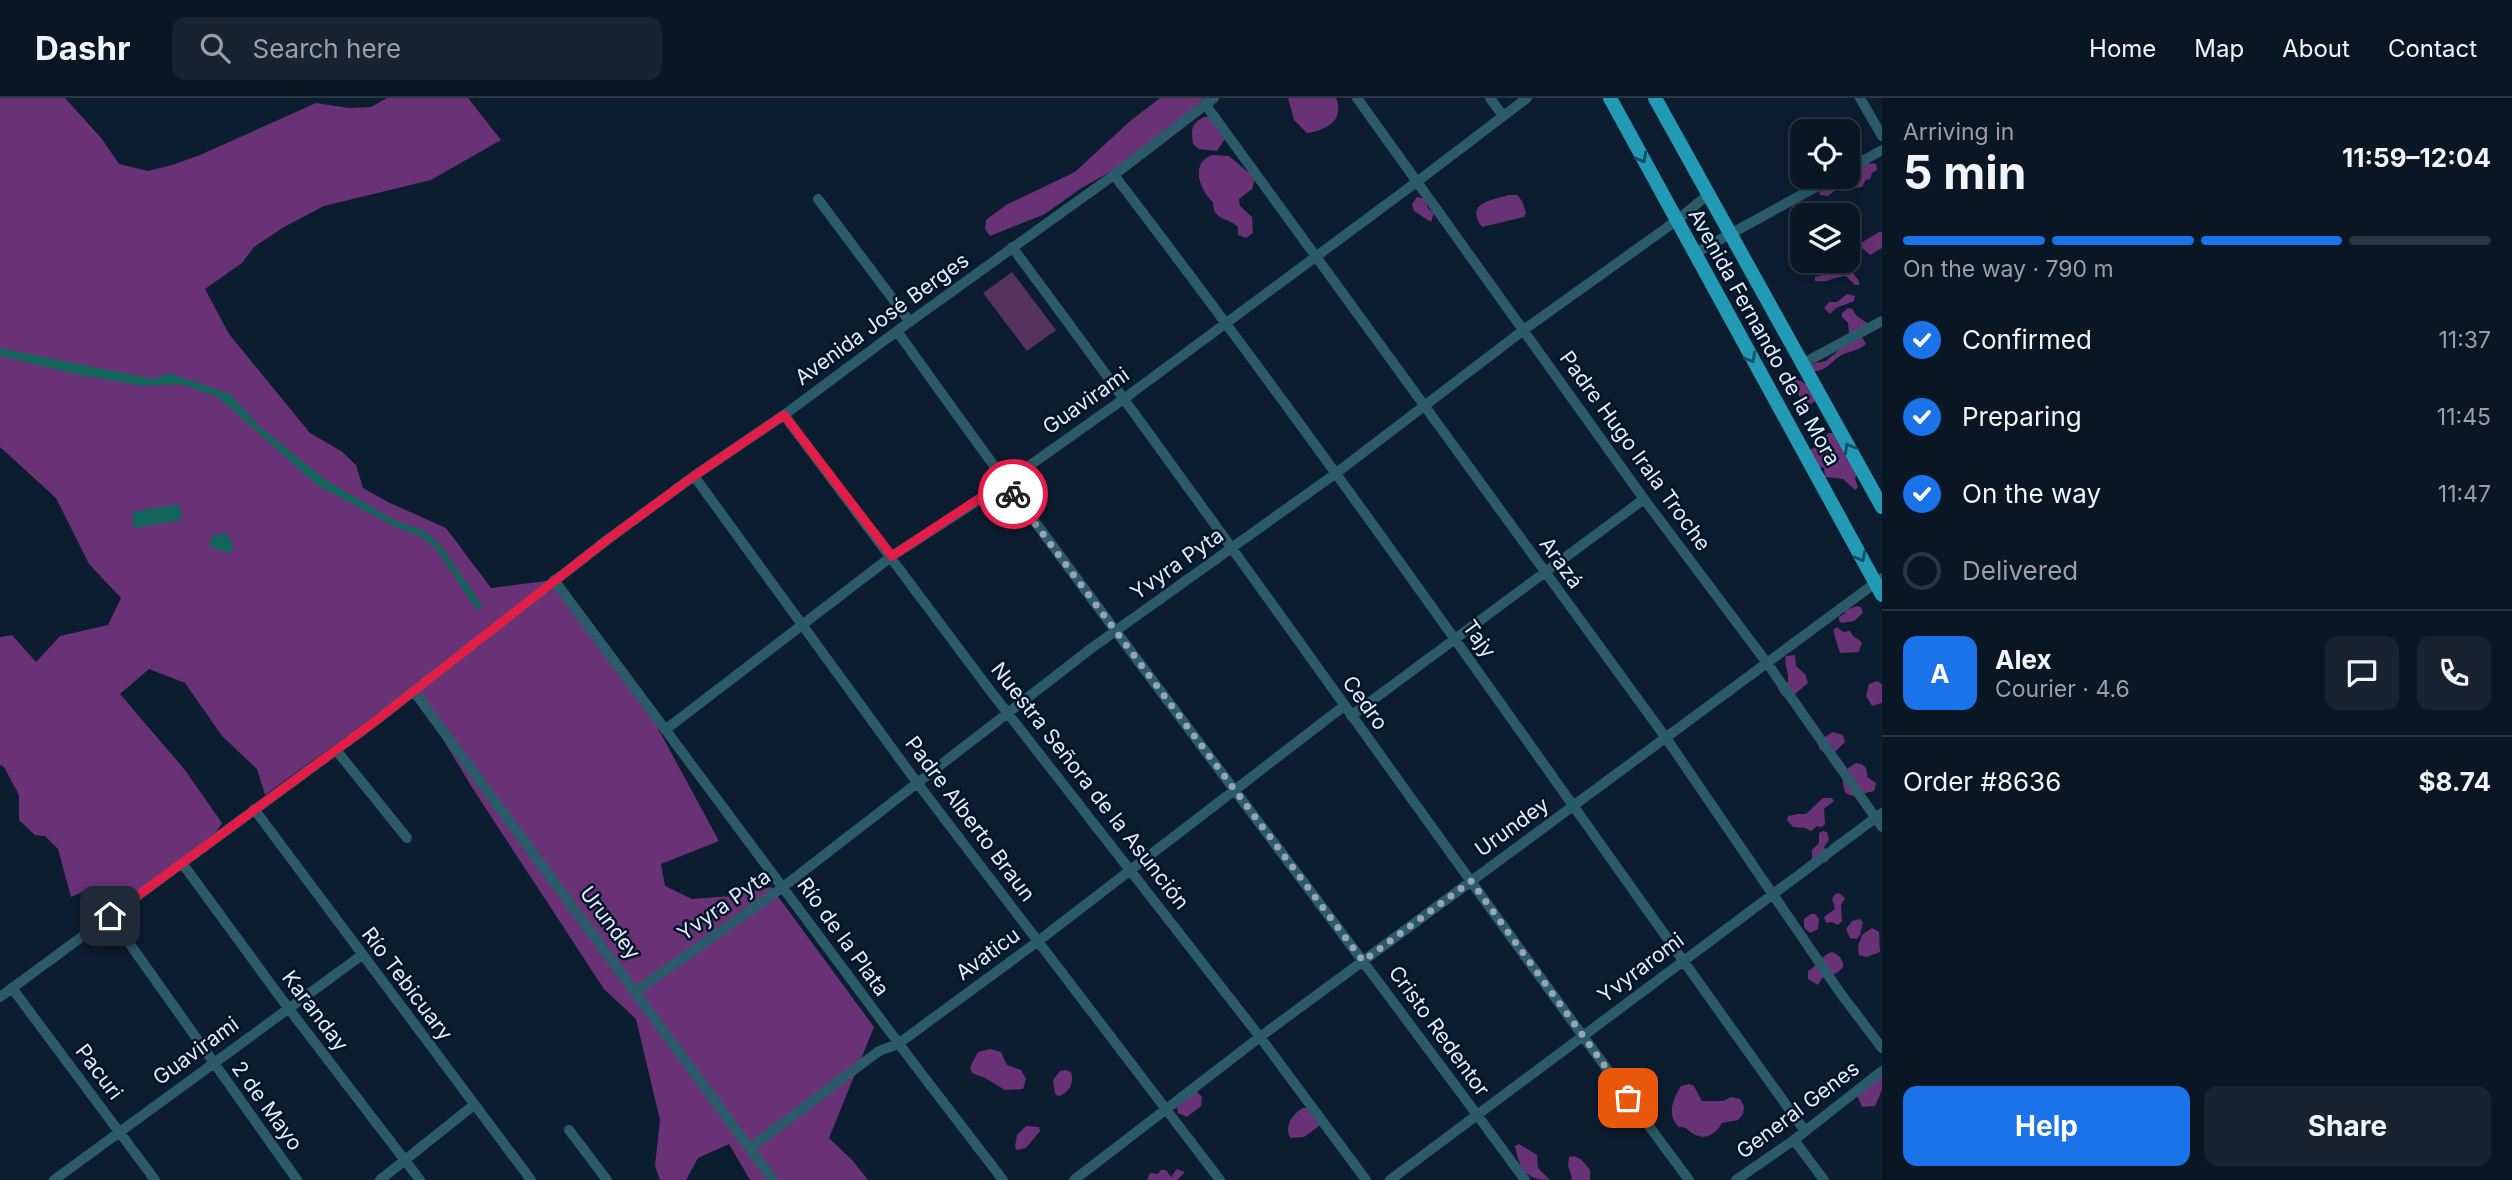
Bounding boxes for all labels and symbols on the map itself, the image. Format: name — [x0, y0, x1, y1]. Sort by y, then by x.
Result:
one-way arrow — [1634, 151, 1648, 163]
street label: Avenida Fernando de la Mora — [1683, 204, 1846, 470]
street label: Avenida José Berges — [790, 247, 973, 390]
street label: Padre Hugo Irala Troche — [1555, 346, 1716, 555]
one-way arrow — [1743, 351, 1756, 363]
street label: Guavirami — [1038, 362, 1134, 439]
one-way arrow — [1844, 443, 1857, 455]
courier — [978, 459, 1048, 529]
street label: Yvyra Pyta — [1125, 522, 1228, 605]
street label: Arazá — [1534, 532, 1588, 593]
one-way arrow — [1853, 550, 1866, 562]
street label: Tajy — [1457, 615, 1502, 663]
street label: Nuestra Señora de la Asunción — [986, 657, 1195, 914]
street label: Cedro — [1337, 671, 1393, 735]
street label: Padre Alberto Braun — [900, 731, 1041, 906]
street label: Urundey — [1470, 791, 1554, 862]
street label: Yvyra Pyta — [672, 863, 775, 946]
street label: Río de la Plata — [792, 873, 895, 1001]
street label: Urundey — [575, 881, 646, 964]
pin — [80, 886, 140, 946]
street label: Río Tebicuary — [357, 922, 458, 1045]
street label: Avaticu — [951, 922, 1025, 985]
street label: Yvyraromi — [1593, 927, 1689, 1008]
street label: Cristo Redentor — [1384, 961, 1495, 1101]
street label: Karanday — [277, 966, 354, 1056]
street label: Guavirami — [148, 1011, 243, 1090]
street label: Pacuri — [70, 1039, 128, 1104]
street label: General Genes — [1732, 1055, 1864, 1164]
street label: 2 de Mayo — [227, 1056, 308, 1155]
pin — [1598, 1068, 1658, 1128]

